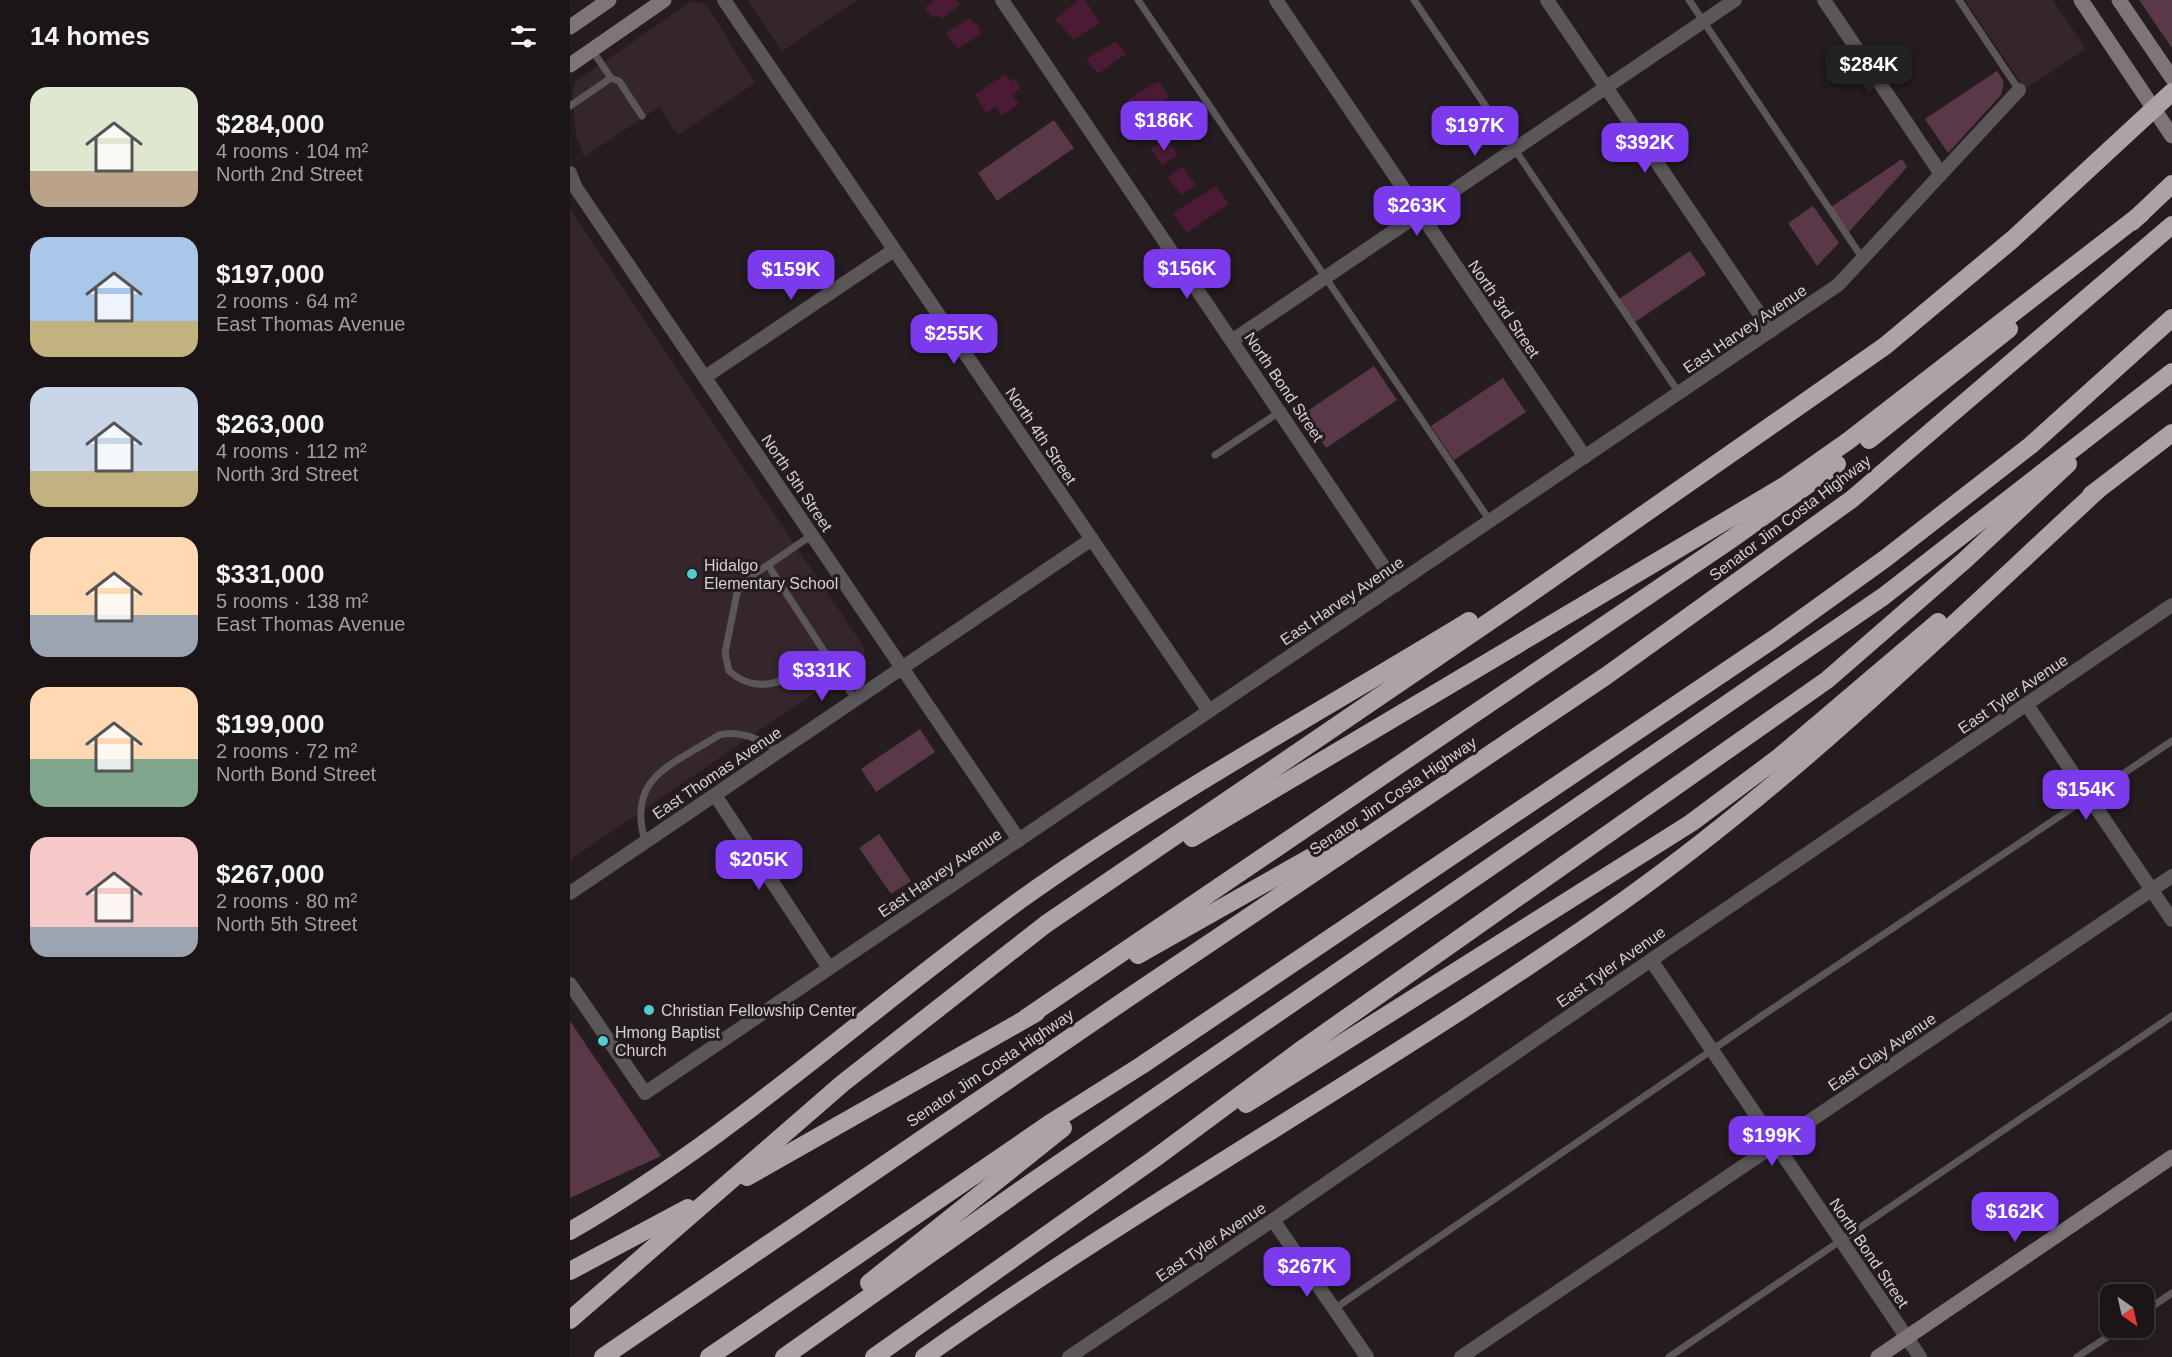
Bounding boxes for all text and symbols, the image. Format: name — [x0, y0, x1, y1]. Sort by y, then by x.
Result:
icon: filters — [507, 20, 540, 53]
text: 14 homes — [30, 21, 150, 51]
pin: $284K — [1827, 45, 1911, 96]
text: $284K — [1840, 53, 1898, 75]
pin: $186K — [1122, 101, 1206, 152]
pin: $197K — [1433, 106, 1517, 157]
text: $284,000 — [216, 109, 324, 139]
text: $186K — [1135, 109, 1193, 131]
icon: home — [78, 111, 150, 183]
text: $197K — [1446, 114, 1504, 136]
pin: $392K — [1603, 123, 1687, 174]
text: $392K — [1616, 131, 1674, 153]
text: 4 rooms · 104 m² — [216, 140, 368, 162]
text: North 2nd Street — [216, 163, 363, 185]
pin: $263K — [1375, 186, 1459, 237]
text: $263K — [1388, 194, 1446, 216]
pin: $156K — [1145, 249, 1229, 300]
pin: $159K — [749, 250, 833, 301]
text: $156K — [1158, 257, 1216, 279]
street label: North 3rd Street — [1465, 257, 1543, 361]
text: $159K — [762, 258, 820, 280]
text: $197,000 — [216, 259, 324, 289]
icon: home — [78, 261, 150, 333]
street label: East Harvey Avenue — [1680, 281, 1810, 377]
text: 2 rooms · 64 m² — [216, 290, 357, 312]
text: East Thomas Avenue — [216, 313, 405, 335]
pin: $255K — [912, 314, 996, 365]
text: $255K — [925, 322, 983, 344]
street label: North Bond Street — [1241, 329, 1327, 445]
street label: North 4th Street — [1002, 384, 1080, 488]
text: $263,000 — [216, 409, 324, 439]
icon: home — [78, 411, 150, 483]
street label: North 5th Street — [758, 431, 836, 535]
text: 4 rooms · 112 m² — [216, 440, 367, 462]
street label: Senator Jim Costa Highway — [1706, 452, 1874, 584]
text: North 3rd Street — [216, 463, 358, 485]
street label: East Harvey Avenue — [1277, 553, 1407, 649]
place label: Hidalgo Elementary School — [704, 557, 838, 592]
text: $331,000 — [216, 559, 324, 589]
icon: home — [78, 561, 150, 633]
marker: Hidalgo Elementary School — [685, 567, 699, 581]
text: 5 rooms · 138 m² — [216, 590, 368, 612]
text: East Thomas Avenue — [216, 613, 405, 635]
pin: $331K — [780, 651, 864, 702]
street label: East Tyler Avenue — [1955, 651, 2071, 737]
text: $331K — [793, 659, 851, 681]
text: $199,000 — [216, 709, 324, 739]
icon: home — [78, 711, 150, 783]
street label: East Thomas Avenue — [649, 724, 785, 822]
street label: Senator Jim Costa Highway — [1306, 734, 1480, 858]
text: 2 rooms · 72 m² — [216, 740, 357, 762]
text: North Bond Street — [216, 763, 376, 785]
pin: $154K — [2044, 770, 2128, 821]
text: $154K — [2057, 778, 2115, 800]
street label: East Harvey Avenue — [875, 825, 1005, 921]
pin: $205K — [717, 840, 801, 891]
text: $205K — [730, 848, 788, 870]
text: $267,000 — [216, 859, 324, 889]
icon: home — [78, 861, 150, 933]
text: 2 rooms · 80 m² — [216, 890, 357, 912]
text: North 5th Street — [216, 913, 357, 935]
street label: East Tyler Avenue — [1554, 923, 1669, 1011]
place label: Christian Fellowship Center — [661, 1002, 857, 1019]
marker: Christian Fellowship Center — [642, 1003, 656, 1017]
street label: Senator Jim Costa Highway — [903, 1006, 1077, 1130]
street label: East Clay Avenue — [1825, 1010, 1939, 1094]
place label: Hmong Baptist Church — [615, 1024, 720, 1059]
marker: Hmong Baptist Church — [596, 1034, 610, 1048]
pin: $199K — [1730, 1116, 1814, 1167]
text: $199K — [1743, 1124, 1801, 1146]
pin: $162K — [1973, 1192, 2057, 1243]
street label: North Bond Street — [1826, 1195, 1912, 1311]
street label: East Tyler Avenue — [1153, 1199, 1269, 1285]
text: $162K — [1986, 1200, 2044, 1222]
pin: $267K — [1265, 1247, 1349, 1298]
text: $267K — [1278, 1255, 1336, 1277]
north arrow — [2100, 1284, 2154, 1338]
map controls — [2100, 1284, 2154, 1338]

